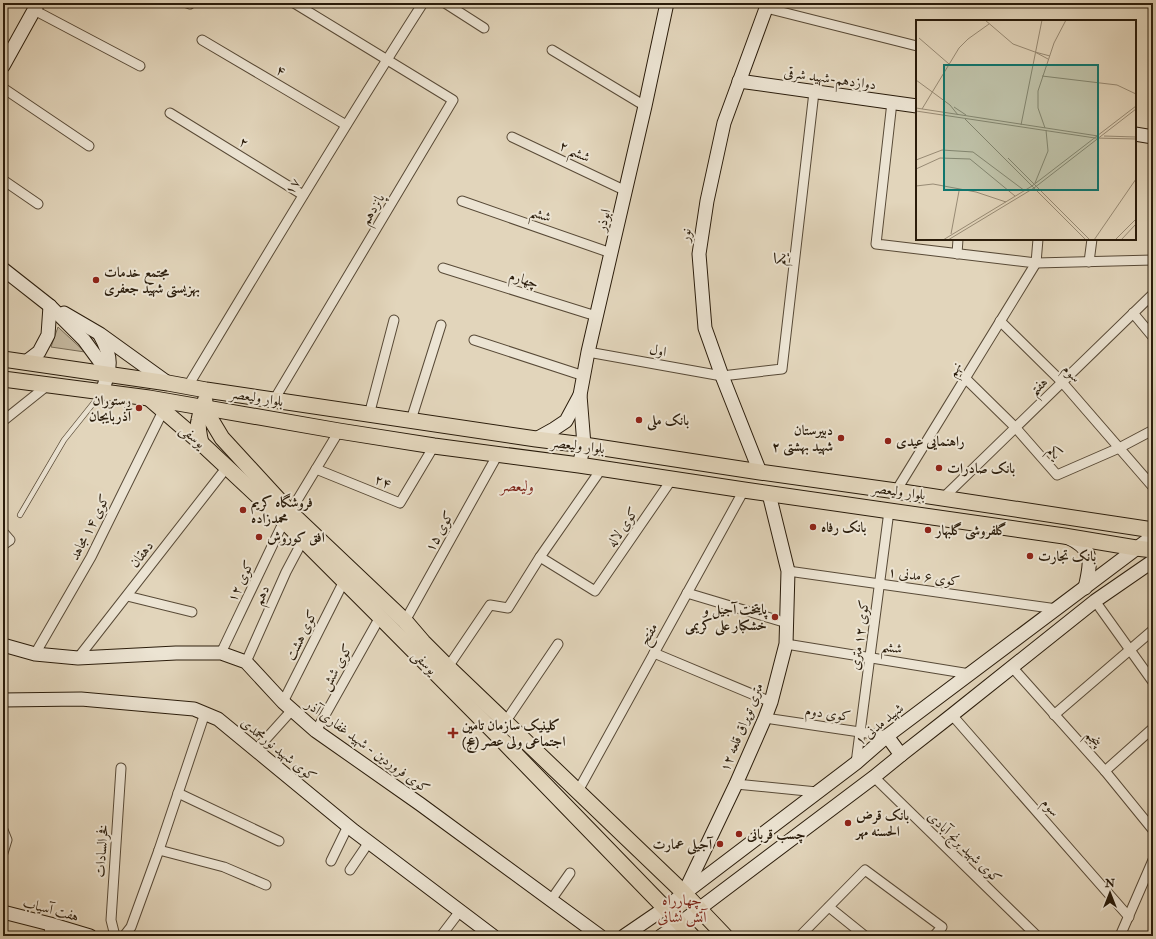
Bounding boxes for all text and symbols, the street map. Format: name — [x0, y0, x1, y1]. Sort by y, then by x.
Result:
inset map — [916, 20, 1136, 240]
street label: ۴ — [273, 61, 289, 80]
street label: دوازدهم-شهید شرقی — [782, 64, 877, 98]
street label: ۲ — [236, 133, 252, 152]
street label: ششم ۲ — [554, 137, 593, 171]
street label: ۱۷ — [281, 175, 304, 198]
street label: پانزدهم — [357, 189, 393, 231]
street label: ششم — [526, 203, 554, 231]
street label: ابوذر — [592, 207, 614, 235]
street label: نور — [676, 227, 695, 245]
street label: یکم — [771, 251, 795, 267]
place label: مجتمع خدمات بهزیستی شهید جعفری — [104, 264, 200, 298]
street label: چهارم — [506, 267, 541, 296]
marker: مجتمع خدمات بهزیستی شهید جعفری — [91, 275, 101, 285]
street label: اول — [648, 341, 668, 360]
street label: نهم — [943, 359, 970, 383]
street label: سوم — [1056, 361, 1084, 389]
street label: هفتم — [1025, 373, 1055, 403]
street label: بلوار ولیعصر — [227, 385, 285, 411]
place label: رستوران آذربایجان — [89, 392, 133, 425]
marker: رستوران آذربایجان — [134, 403, 144, 413]
place label: بانک ملی — [646, 412, 689, 431]
marker: بانک ملی — [634, 415, 644, 425]
street label: یوسفی — [175, 421, 210, 454]
place label: دبیرستان شهید بهشتی ۲ — [772, 422, 833, 456]
marker: دبیرستان شهید بهشتی ۲ — [836, 433, 846, 443]
place label: راهنمایی عیدی — [896, 433, 965, 451]
street label: بلوار ولیعصر — [548, 434, 606, 458]
marker: راهنمایی عیدی — [883, 436, 893, 446]
street label: یکم — [1040, 442, 1066, 467]
place label: بانک صادرات — [947, 460, 1016, 477]
marker: بانک صادرات — [934, 463, 944, 473]
street label: ۲۴ — [372, 471, 394, 492]
district label: ولیعصر — [498, 477, 534, 496]
street label: بلوار ولیعصر — [869, 479, 927, 505]
street label: کوی ۱۴ مجاهد — [66, 491, 113, 563]
place label: فروشگاه کریم محمدزاده — [251, 493, 313, 527]
street label: کوی لاله — [603, 504, 642, 550]
marker: فروشگاه کریم محمدزاده — [238, 505, 248, 515]
street label: کوی ۱۵ — [421, 508, 458, 555]
place label: بانک رفاه — [821, 519, 867, 536]
place label: گلفروشی گلبهار — [934, 521, 1007, 540]
marker: بانک رفاه — [808, 522, 818, 532]
marker: گلفروشی گلبهار — [923, 525, 933, 535]
place label: افق کوروش — [267, 529, 325, 546]
marker: افق کوروش — [254, 532, 264, 542]
street label: دهقان — [126, 538, 157, 571]
place label: بانک تجارت — [1038, 548, 1096, 565]
marker: بانک تجارت — [1025, 551, 1035, 561]
street label: کوی ۱۲ — [223, 558, 257, 605]
street label: کوی ۶ مدنی ۱ — [887, 563, 961, 590]
street label: دهم — [250, 583, 278, 610]
street label: کوی ۱۲ متری — [846, 599, 873, 671]
place label: پایتخت آجیل و خشکبار علی کریمی — [685, 601, 768, 636]
street label: کوی هشت — [282, 607, 321, 663]
marker: پایتخت آجیل و خشکبار علی کریمی — [770, 612, 780, 622]
street label: مفتح — [635, 620, 665, 650]
street label: ششم — [879, 637, 904, 662]
street label: کوی شش — [317, 641, 357, 694]
street label: یوسفی — [407, 646, 442, 681]
street label: ۱۲ متری توپراق قلعه — [716, 680, 767, 774]
street label: کوی فروردین - شهید غفاری آذر — [300, 694, 433, 798]
street label: شهید مدنی ۱ — [852, 700, 908, 750]
street label: کوی دوم — [803, 702, 852, 729]
street label: کوی شهید نورمحمدی — [237, 714, 320, 786]
place label: کلینیک سازمان تامین اجتماعی ولی عصر (عج) — [462, 717, 566, 753]
street label: پنجم — [1078, 726, 1107, 755]
marker: کلینیک سازمان تامین اجتماعی ولی عصر (عج) — [447, 727, 459, 739]
street label: سوم — [1035, 795, 1063, 823]
place label: بانک قرض الحسنه مهر — [854, 807, 910, 841]
street label: کوی شهید برنج آبادی — [921, 808, 1005, 890]
marker: بانک قرض الحسنه مهر — [843, 818, 853, 828]
street label: فخرالسادات — [91, 824, 112, 878]
place label: چسب قربانی — [746, 826, 806, 844]
marker: چسب قربانی — [734, 829, 744, 839]
place label: آجیلی عمارت — [652, 836, 714, 855]
marker: آجیلی عمارت — [715, 839, 725, 849]
north arrow — [1090, 873, 1130, 913]
text: N — [1104, 877, 1116, 890]
district label: چهارراه آتش نشانی — [657, 891, 708, 927]
street label: هفت آسیاب — [21, 894, 81, 925]

